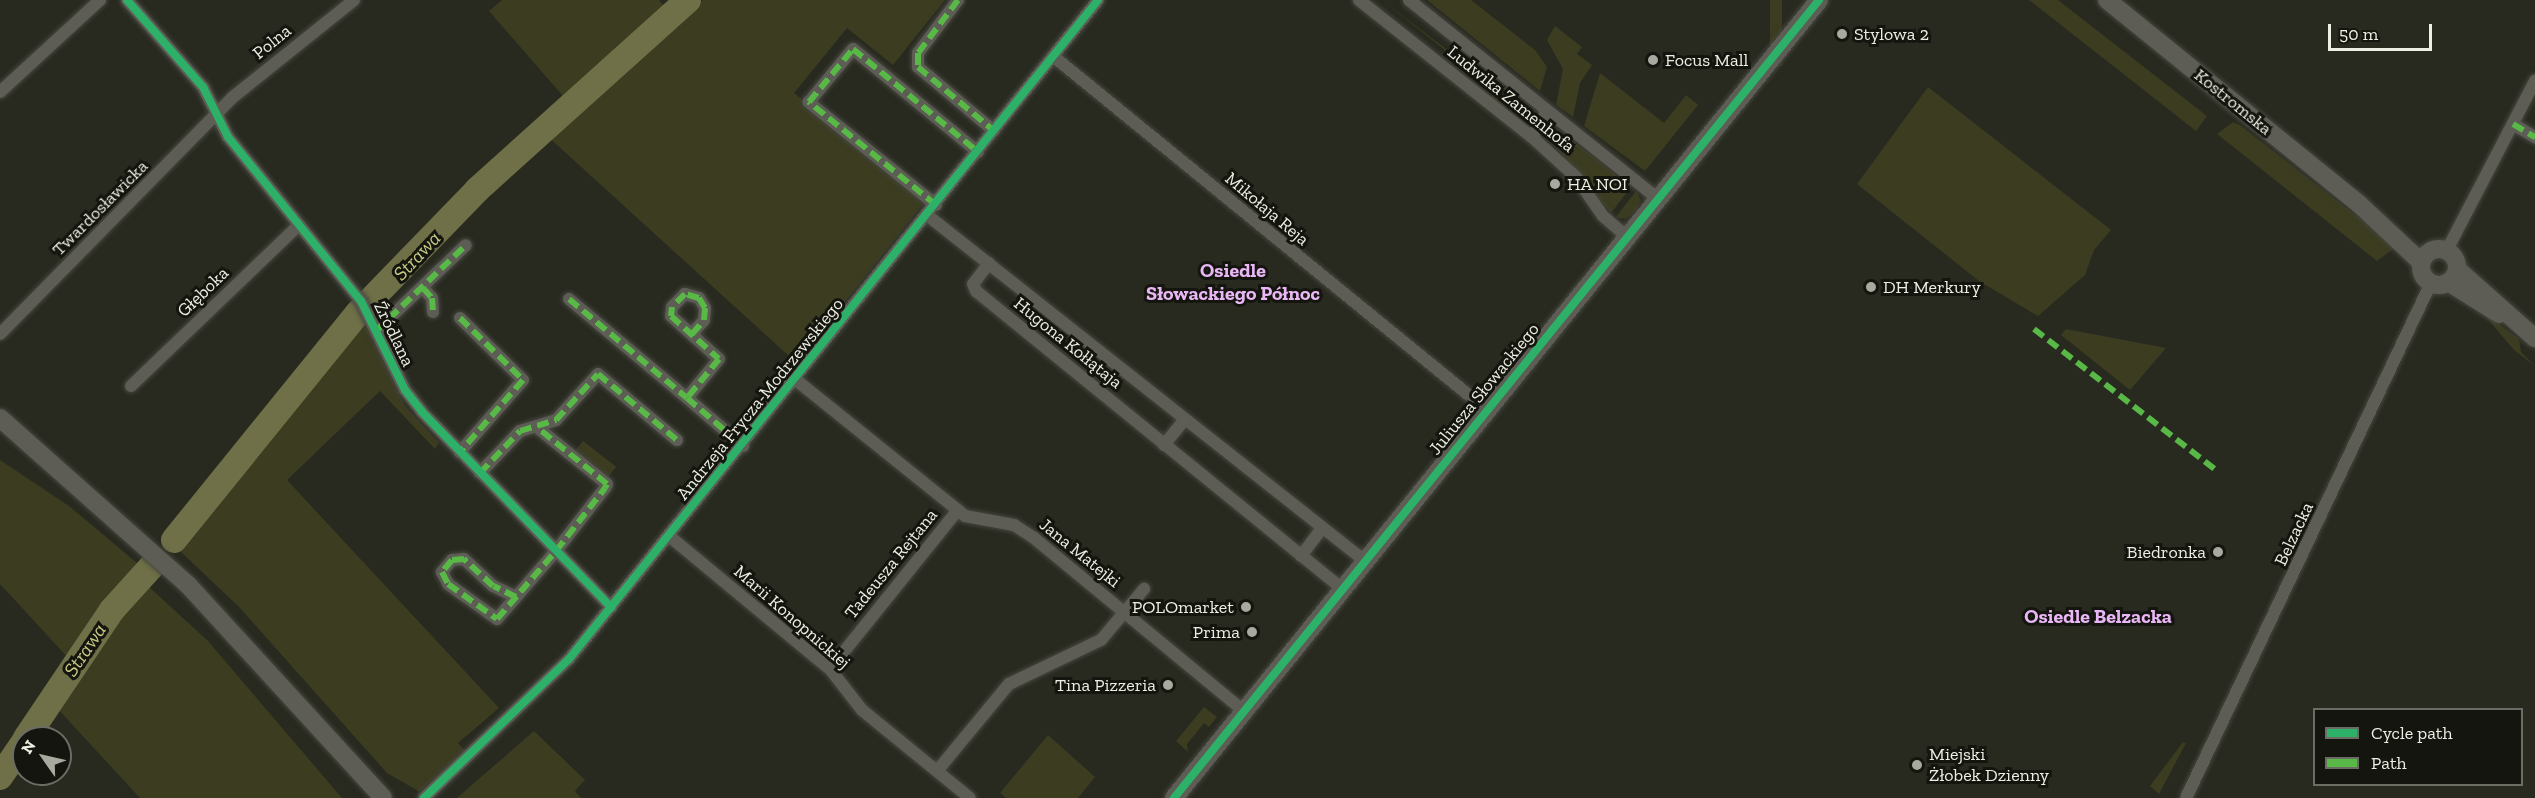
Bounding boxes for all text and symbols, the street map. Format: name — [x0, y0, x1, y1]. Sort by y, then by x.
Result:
scale bar — [2331, 12, 2434, 50]
street label: Polna — [249, 20, 295, 64]
place label: Stylowa 2 — [1854, 23, 1929, 45]
text: 50 m — [2339, 23, 2378, 45]
marker: Stylowa 2 — [1835, 27, 1849, 41]
street label: Ludwika Zamenhofa — [1443, 41, 1579, 157]
place label: Focus Mall — [1665, 49, 1748, 71]
marker: Focus Mall — [1646, 53, 1660, 67]
street label: Kostromska — [2190, 64, 2276, 140]
street label: Twardosławicka — [48, 156, 152, 260]
street label: Mikołaja Reja — [1221, 168, 1313, 250]
place label: HA NOI — [1567, 173, 1628, 195]
marker: HA NOI — [1548, 177, 1562, 191]
water label: Strawa — [388, 226, 446, 286]
district label: Osiedle Słowackiego Północ — [1146, 259, 1320, 306]
street label: Głęboka — [173, 262, 233, 322]
place label: DH Merkury — [1883, 276, 1981, 298]
marker: DH Merkury — [1864, 280, 1878, 294]
street label: Hugona Kołłątaja — [1009, 293, 1127, 393]
street label: Andrzeja Frycza-Modrzewskiego — [672, 294, 848, 504]
street label: Źródlana — [369, 298, 419, 370]
street label: Juliusza Słowackiego — [1424, 319, 1544, 459]
street label: Belzacka — [2270, 499, 2318, 569]
street label: Tadeusza Rejtana — [840, 505, 942, 623]
street label: Jana Matejki — [1035, 514, 1125, 592]
place label: Biedronka — [2127, 541, 2206, 563]
marker: Biedronka — [2211, 545, 2225, 559]
street label: Marii Konopnickiej — [729, 561, 855, 673]
place label: POLOmarket — [1132, 596, 1234, 618]
marker: POLOmarket — [1239, 600, 1253, 614]
district label: Osiedle Belzacka — [2024, 604, 2172, 628]
water label: Strawa — [59, 619, 111, 681]
place label: Prima — [1193, 621, 1240, 643]
marker: Prima — [1245, 625, 1259, 639]
place label: Tina Pizzeria — [1055, 674, 1156, 696]
marker: Tina Pizzeria — [1161, 678, 1175, 692]
legend — [2313, 708, 2523, 786]
text: Cycle path — [2371, 722, 2453, 744]
north arrow — [12, 726, 72, 786]
text: N — [17, 736, 40, 757]
place label: Miejski Żłobek Dzienny — [1929, 744, 2049, 786]
text: Path — [2371, 752, 2407, 774]
marker: Miejski Żłobek Dzienny — [1910, 758, 1924, 772]

